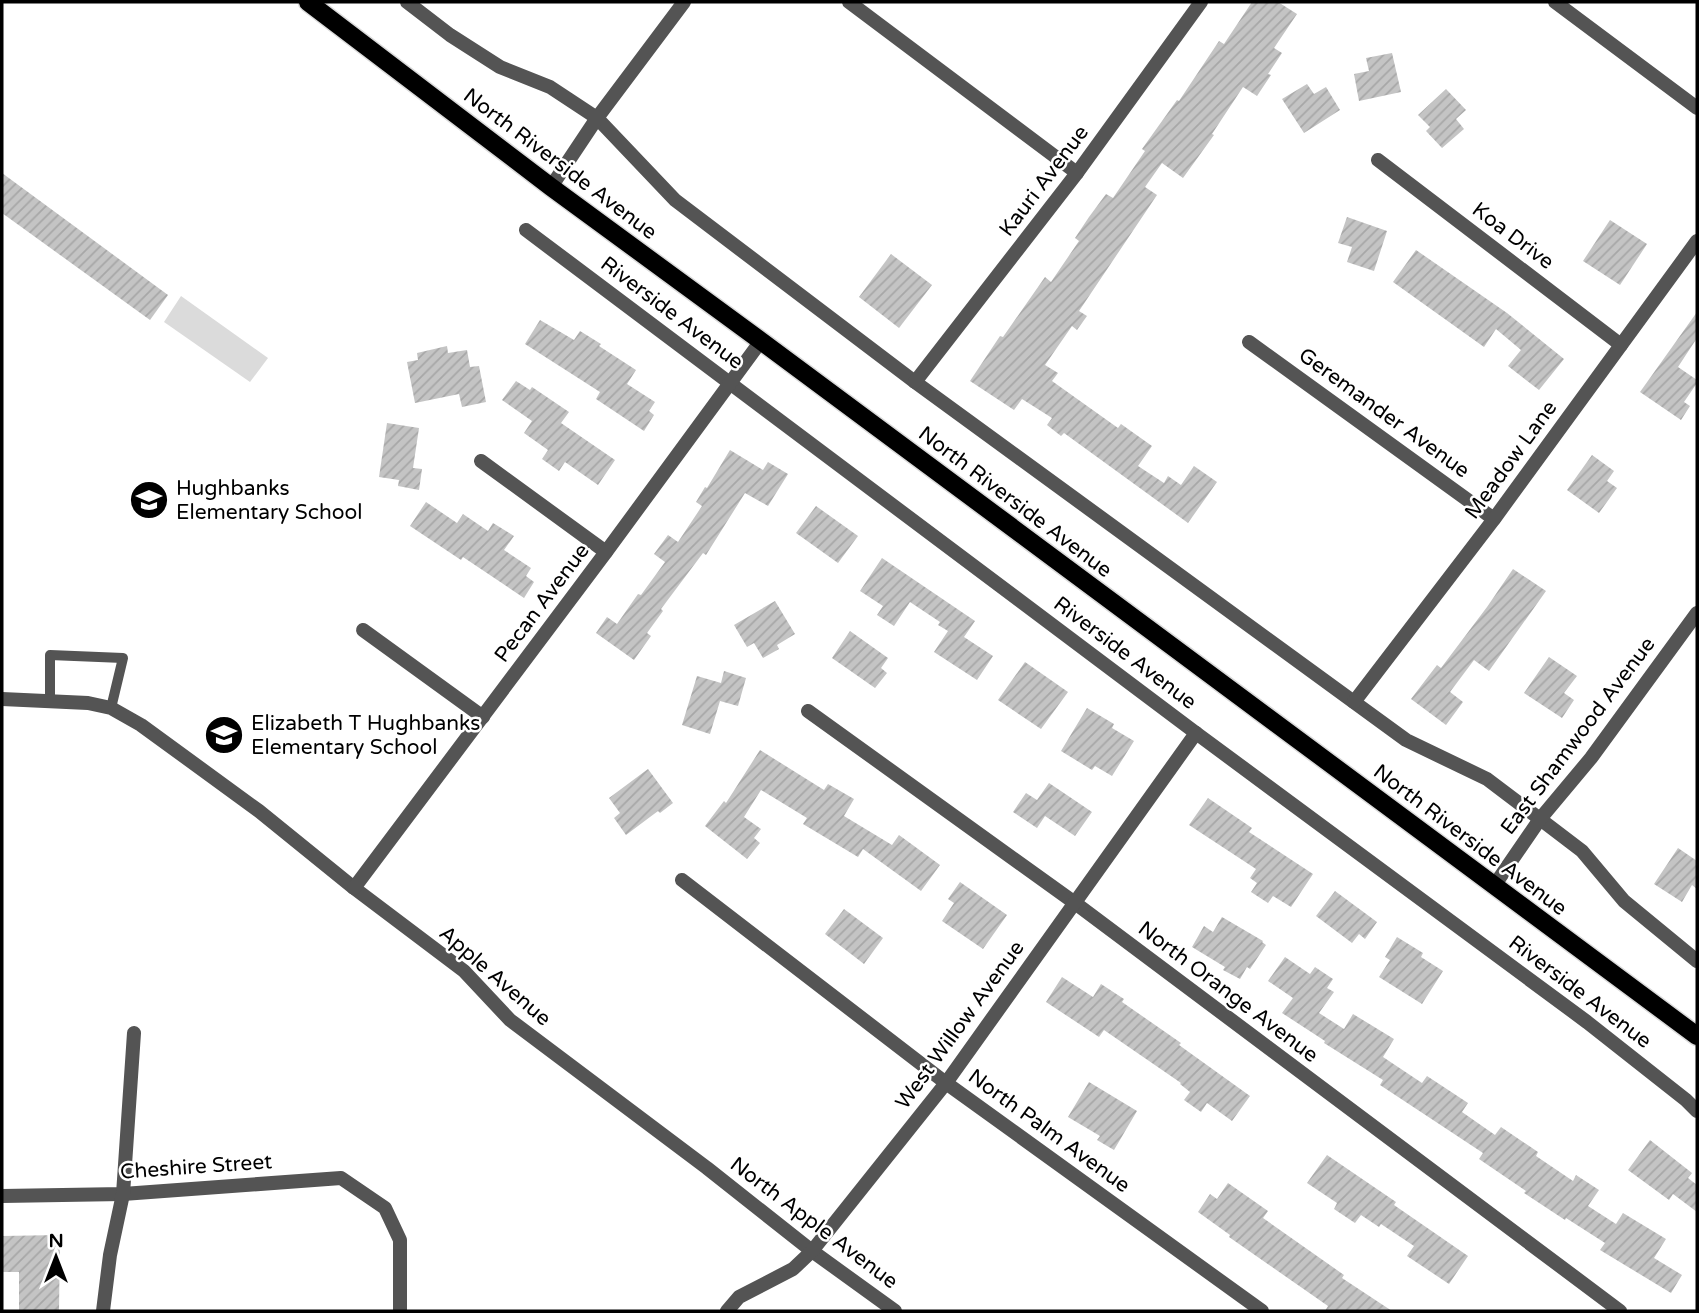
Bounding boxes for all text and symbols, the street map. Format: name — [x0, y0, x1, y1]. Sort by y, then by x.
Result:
street label: North Riverside Avenue — [458, 83, 662, 245]
street label: Kauri Avenue — [994, 120, 1094, 241]
street label: Koa Drive — [1467, 197, 1559, 275]
street label: Riverside Avenue — [596, 251, 748, 375]
street label: Geremander Avenue — [1294, 343, 1474, 483]
street label: Meadow Lane — [1460, 396, 1562, 524]
street label: North Riverside Avenue — [913, 421, 1117, 583]
place label: Hughbanks Elementary School — [176, 476, 363, 525]
school or university icon: Hughbanks Elementary School — [128, 479, 170, 521]
street label: Pecan Avenue — [489, 539, 595, 667]
street label: Riverside Avenue — [1049, 591, 1201, 715]
street label: East Shamwood Avenue — [1496, 632, 1661, 840]
place label: Elizabeth T Hughbanks Elementary School — [251, 711, 480, 760]
school or university icon: Elizabeth T Hughbanks Elementary School — [203, 714, 245, 756]
street label: North Riverside Avenue — [1368, 759, 1572, 921]
street label: North Orange Avenue — [1133, 916, 1323, 1068]
street label: Apple Avenue — [434, 921, 556, 1031]
street label: Riverside Avenue — [1504, 930, 1656, 1054]
street label: West Willow Avenue — [890, 936, 1030, 1114]
street label: North Palm Avenue — [963, 1064, 1135, 1198]
street label: Cheshire Street — [119, 1149, 273, 1185]
street label: North Apple Avenue — [725, 1152, 903, 1294]
north arrow — [21, 1222, 91, 1292]
text: N — [48, 1230, 64, 1252]

